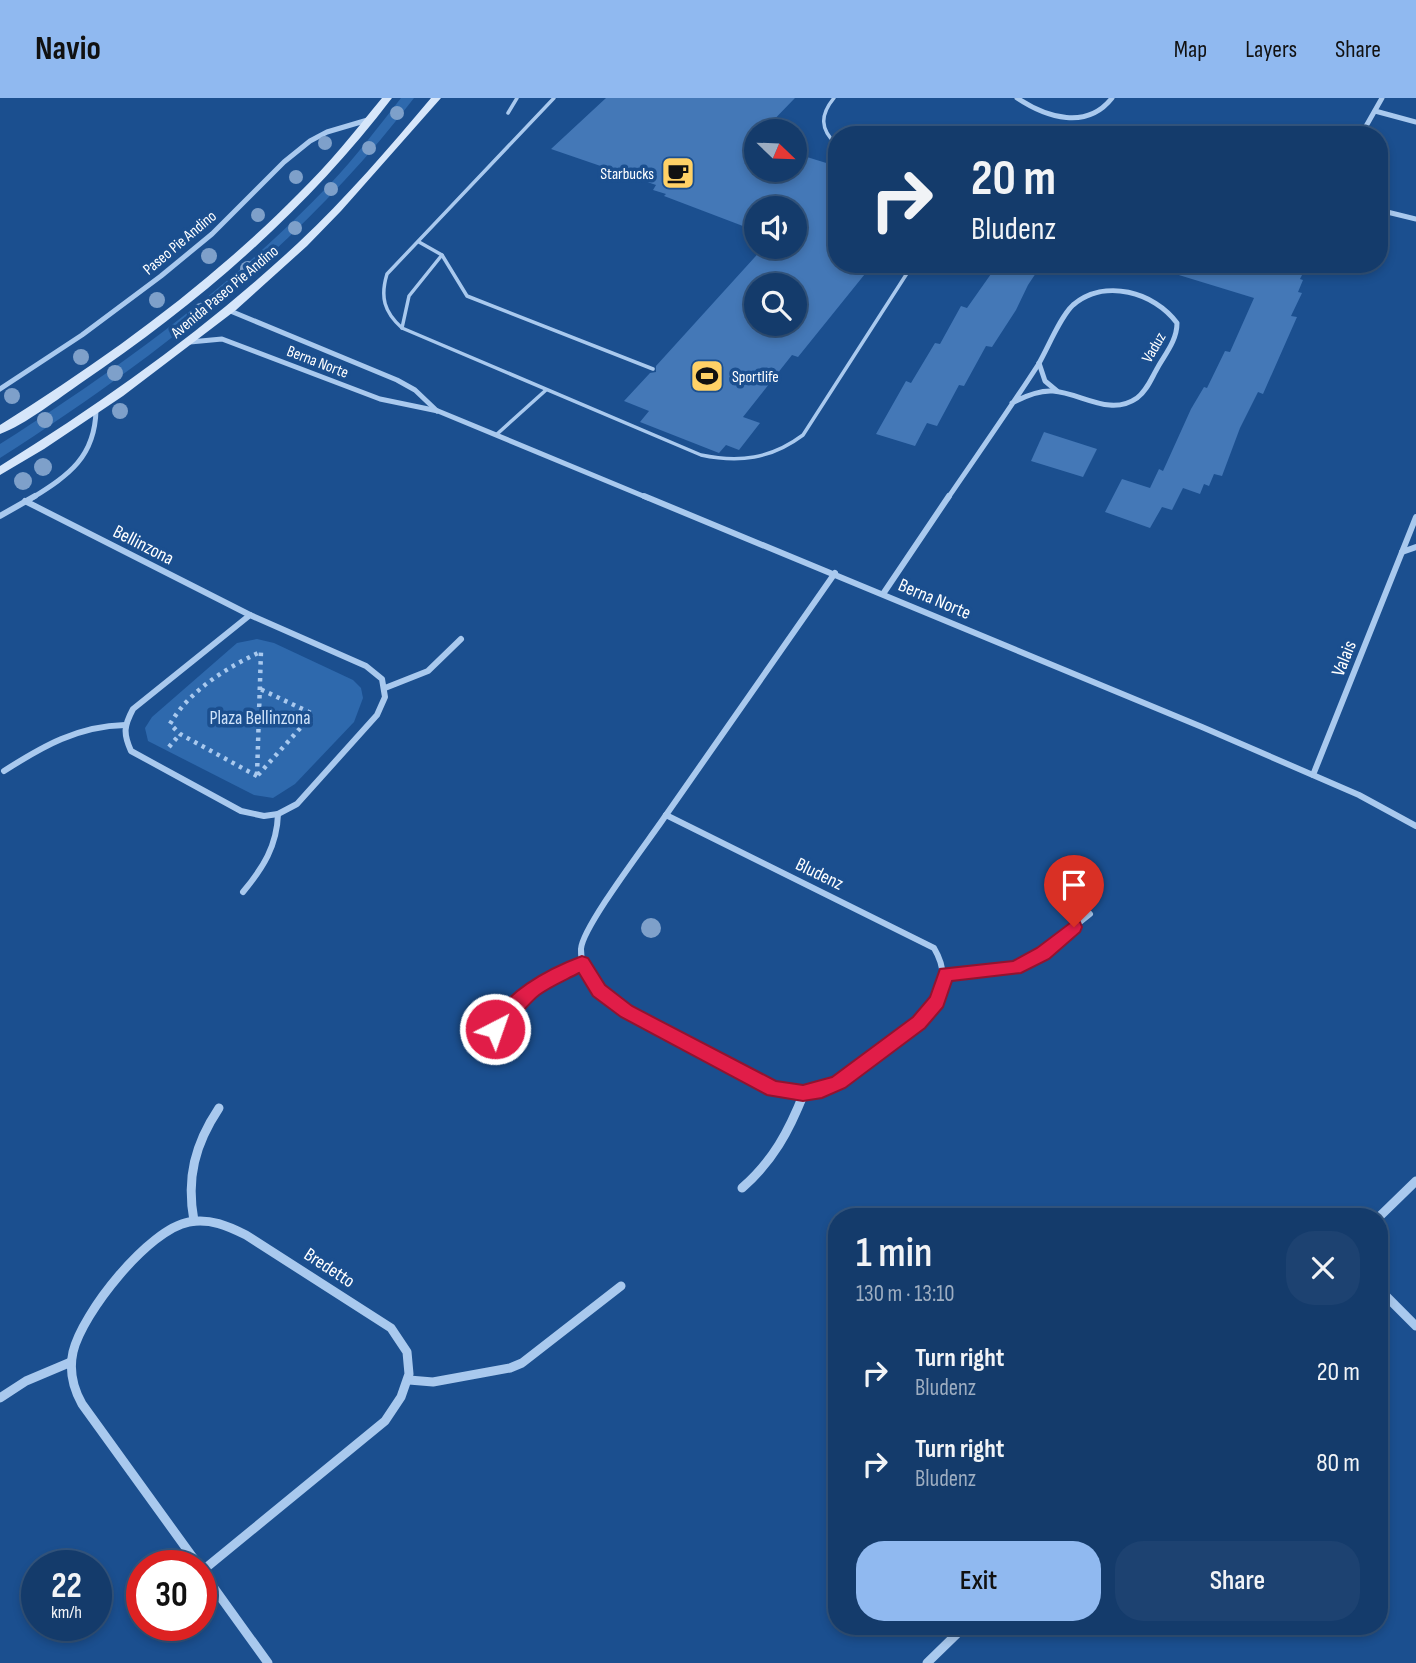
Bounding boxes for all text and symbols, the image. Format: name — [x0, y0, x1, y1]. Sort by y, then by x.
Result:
text: Navio — [35, 29, 101, 69]
text: Map — [1174, 35, 1207, 64]
text: Layers — [1245, 35, 1297, 64]
text: Share — [1335, 35, 1381, 64]
north arrow — [744, 119, 807, 182]
map controls — [744, 119, 807, 336]
text: 20 m — [971, 150, 1056, 209]
cafe icon: Starbucks — [659, 154, 697, 192]
icon: right — [856, 154, 947, 245]
place label: Starbucks — [600, 165, 654, 184]
button: sound — [744, 196, 807, 259]
street label: Paseo Pie Andino — [139, 207, 221, 279]
text: Bludenz — [971, 210, 1056, 249]
street label: Avenida Paseo Pie Andino — [167, 242, 282, 343]
button: search — [744, 273, 807, 336]
street label: Vaduz — [1138, 329, 1171, 366]
street label: Berna Norte — [284, 342, 351, 383]
sports icon: Sportlife — [688, 357, 726, 395]
place label: Sportlife — [732, 368, 779, 387]
street label: Bellinzona — [109, 520, 178, 570]
street label: Berna Norte — [895, 574, 974, 625]
street label: Valais — [1327, 637, 1362, 680]
park label: Plaza Bellinzona — [209, 707, 311, 730]
street label: Bludenz — [792, 853, 847, 896]
pin — [1044, 855, 1104, 927]
icon: arrive — [1055, 866, 1093, 904]
position arrow — [458, 992, 532, 1066]
text: 1 min — [856, 1228, 932, 1279]
button: close — [1286, 1231, 1360, 1305]
street label: Bredetto — [299, 1243, 359, 1293]
text: 130 m · 13:10 — [856, 1280, 955, 1308]
text: Turn right — [915, 1343, 1004, 1374]
icon: right — [856, 1354, 894, 1392]
text: 20 m — [1317, 1357, 1360, 1388]
text: Bludenz — [915, 1374, 976, 1402]
text: Turn right — [915, 1434, 1004, 1465]
icon: right — [856, 1445, 894, 1483]
text: 80 m — [1316, 1448, 1360, 1479]
text: Bludenz — [915, 1465, 976, 1493]
button: Exit — [856, 1541, 1101, 1621]
button: Share — [1115, 1541, 1360, 1621]
speed limit sign: 30 — [126, 1550, 217, 1641]
text: 22 — [51, 1565, 82, 1608]
text: km/h — [51, 1602, 82, 1623]

